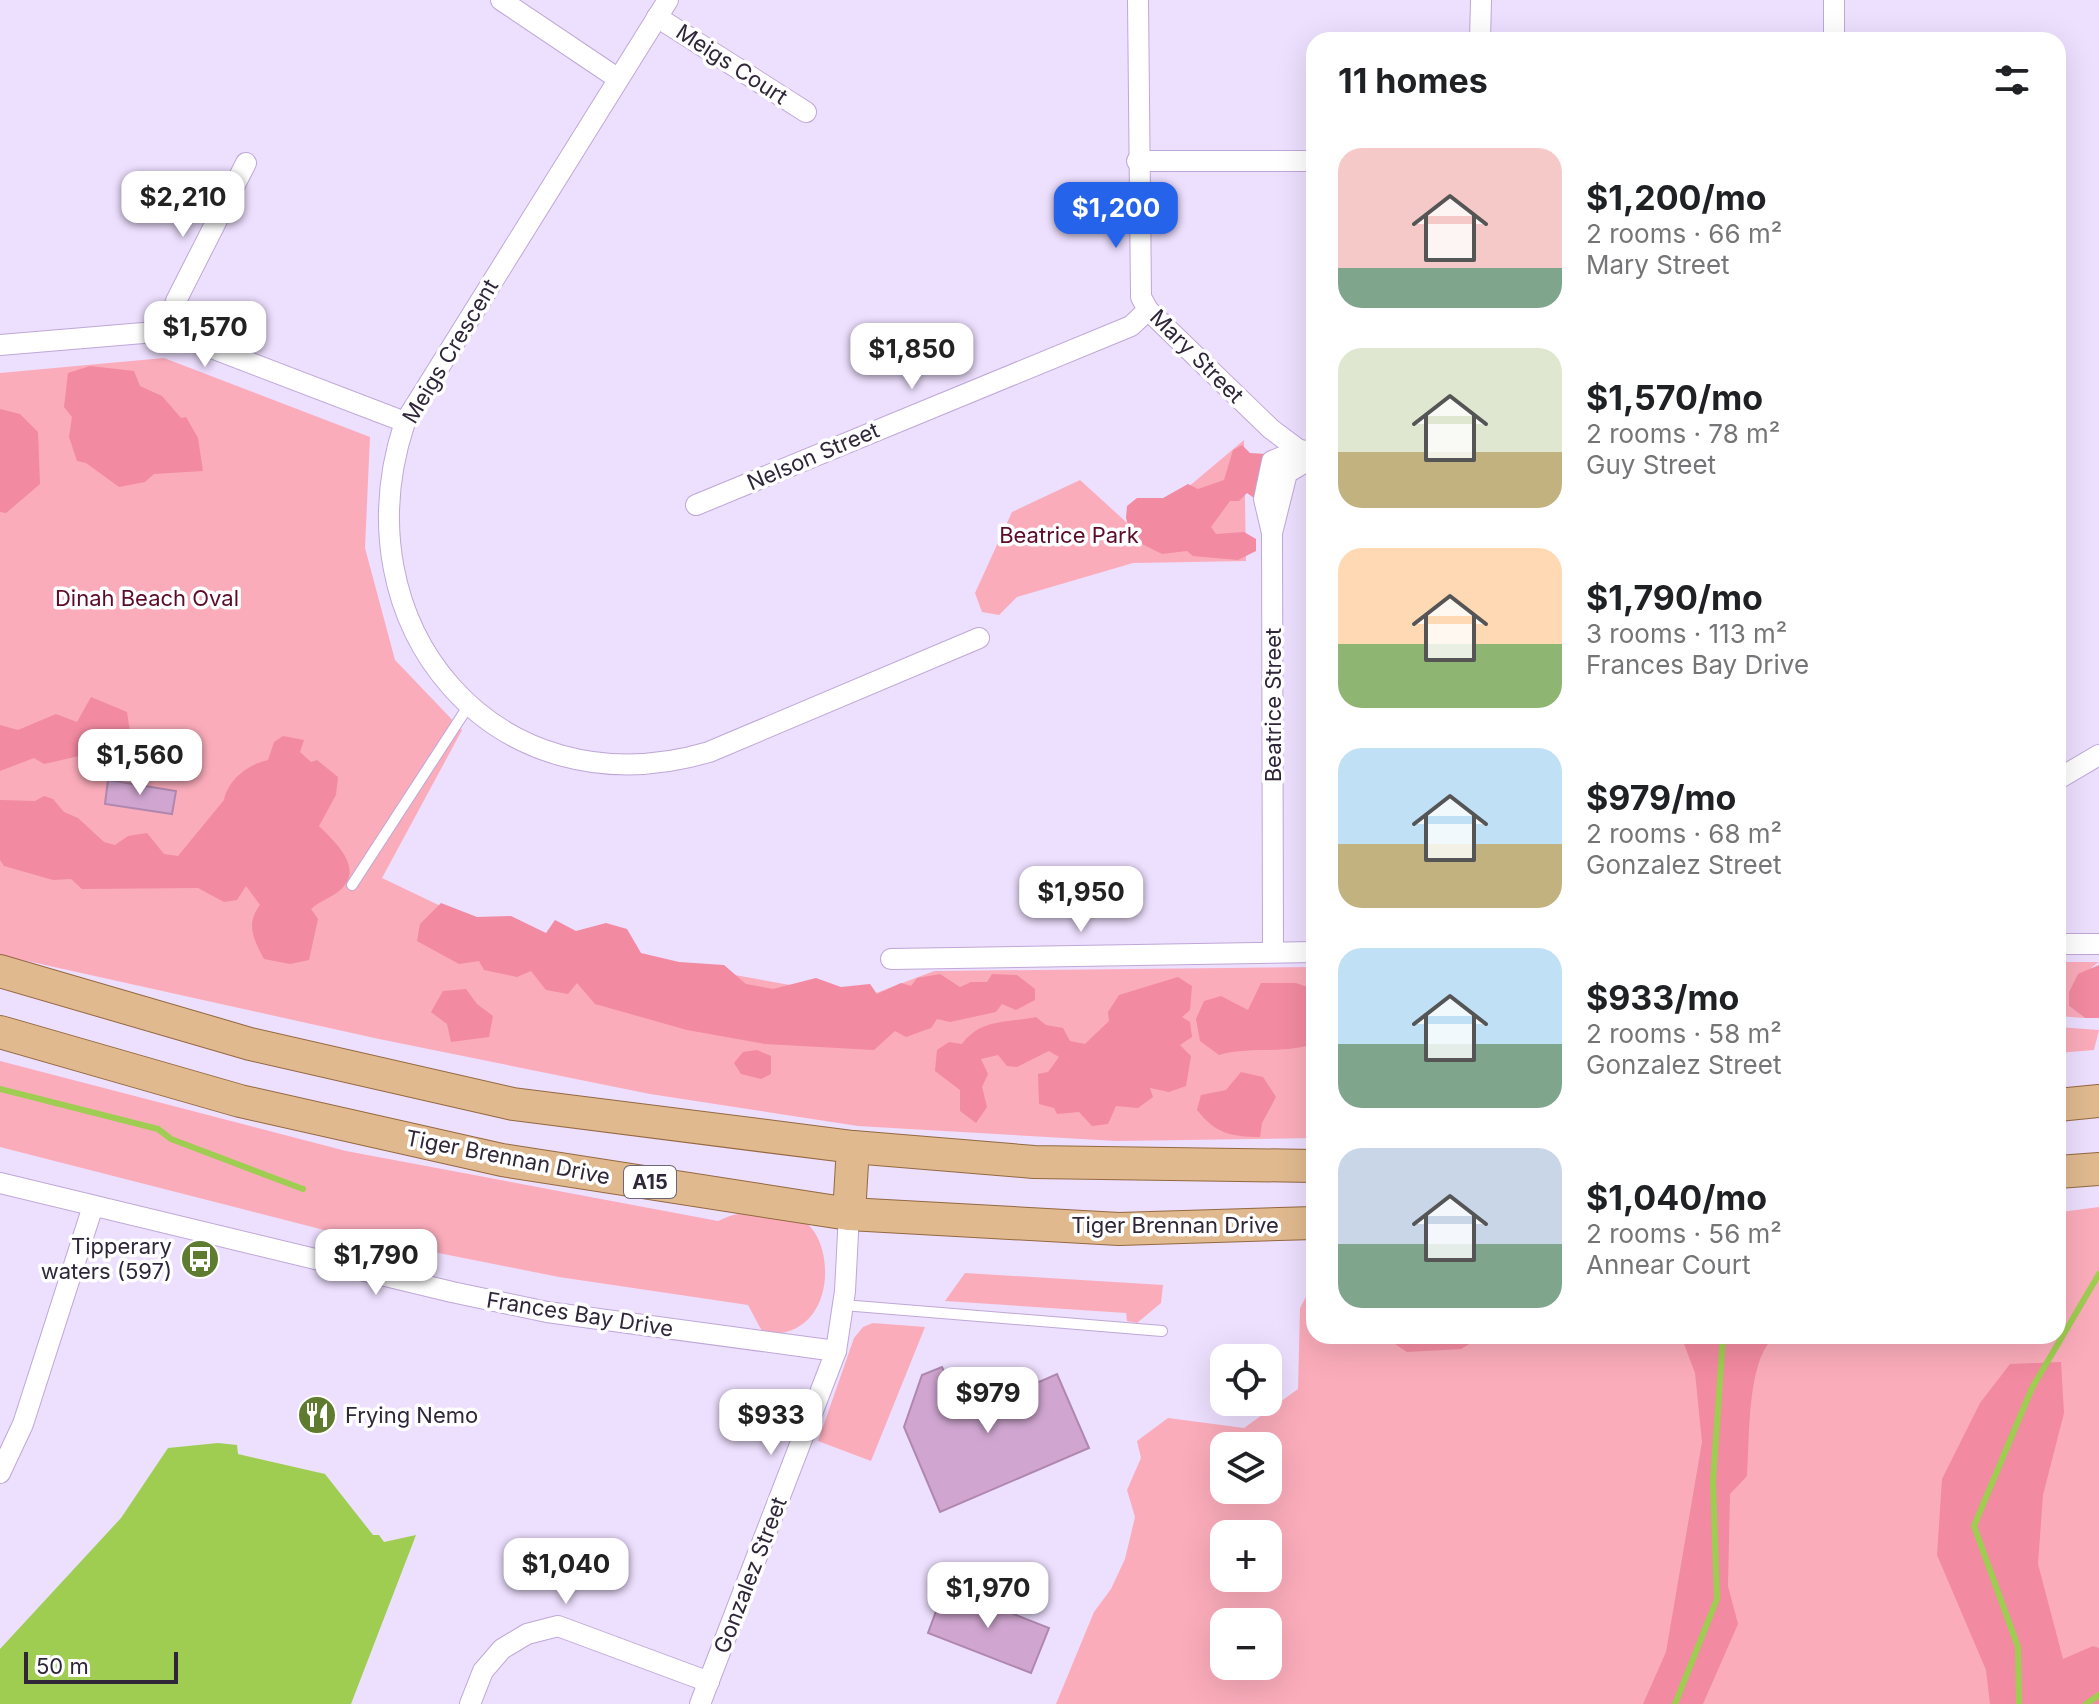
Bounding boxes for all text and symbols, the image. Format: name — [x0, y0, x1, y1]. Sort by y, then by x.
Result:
street label: Meigs Court — [671, 18, 793, 110]
icon: filters — [1990, 58, 2034, 102]
text: 11 homes — [1338, 60, 1488, 101]
pin: $2,210 — [118, 171, 248, 239]
text: $1,200/mo — [1586, 177, 1767, 218]
icon: home — [1402, 180, 1498, 276]
text: $2,210 — [139, 181, 227, 212]
pin: $1,200 — [1051, 182, 1181, 250]
text: $1,200 — [1072, 192, 1160, 223]
text: 2 rooms · 66 m² — [1586, 218, 1782, 249]
text: Mary Street — [1586, 249, 1730, 280]
street label: Meigs Crescent — [397, 274, 503, 428]
pin: $1,570 — [140, 301, 270, 369]
street label: Mary Street — [1145, 304, 1249, 408]
text: $1,570 — [162, 311, 248, 342]
pin: $1,850 — [847, 323, 977, 391]
text: $1,850 — [868, 333, 956, 364]
text: $1,570/mo — [1586, 377, 1763, 418]
icon: home — [1402, 380, 1498, 476]
street label: Nelson Street — [743, 417, 883, 495]
text: 2 rooms · 78 m² — [1586, 418, 1780, 449]
text: Guy Street — [1586, 449, 1716, 480]
park label: Beatrice Park — [999, 522, 1139, 548]
text: $1,790/mo — [1586, 577, 1763, 618]
icon: home — [1402, 580, 1498, 676]
park label: Dinah Beach Oval — [55, 585, 239, 611]
text: 3 rooms · 113 m² — [1586, 618, 1787, 649]
street label: Beatrice Street — [1260, 628, 1286, 782]
text: Frances Bay Drive — [1586, 649, 1809, 680]
pin: $1,560 — [75, 729, 205, 797]
text: $1,560 — [96, 739, 184, 770]
text: $979/mo — [1586, 777, 1736, 818]
icon: home — [1402, 780, 1498, 876]
text: 2 rooms · 68 m² — [1586, 818, 1782, 849]
text: Gonzalez Street — [1586, 849, 1781, 880]
pin: $1,950 — [1016, 866, 1146, 934]
text: $1,950 — [1037, 876, 1125, 907]
text: $933/mo — [1586, 977, 1739, 1018]
icon: home — [1402, 980, 1498, 1076]
text: 2 rooms · 58 m² — [1586, 1018, 1782, 1049]
text: Gonzalez Street — [1586, 1049, 1781, 1080]
street label: Tiger Brennan Drive — [404, 1124, 612, 1190]
road number: A15 — [624, 1166, 676, 1198]
text: $1,040/mo — [1586, 1177, 1767, 1218]
icon: home — [1402, 1180, 1498, 1276]
street label: Tiger Brennan Drive — [1071, 1212, 1279, 1238]
text: 2 rooms · 56 m² — [1586, 1218, 1782, 1249]
pin: $1,790 — [311, 1229, 441, 1297]
place label: Tipperary waters (597) — [41, 1233, 172, 1284]
bus stop icon: Tipperary waters (597) — [179, 1238, 221, 1280]
text: $1,790 — [333, 1239, 419, 1270]
text: Annear Court — [1586, 1249, 1750, 1280]
street label: Frances Bay Drive — [485, 1286, 675, 1342]
map controls — [1210, 1344, 1282, 1680]
button: locate — [1210, 1344, 1282, 1416]
pin: $979 — [941, 1367, 1035, 1435]
text: $979 — [955, 1377, 1021, 1408]
pin: $933 — [724, 1389, 818, 1457]
restaurant icon: Frying Nemo — [296, 1394, 338, 1436]
text: $933 — [737, 1399, 805, 1430]
place label: Frying Nemo — [345, 1402, 478, 1428]
button: layers — [1210, 1432, 1282, 1504]
street label: Gonzalez Street — [708, 1493, 792, 1657]
button: + — [1210, 1520, 1282, 1592]
pin: $1,040 — [501, 1538, 631, 1606]
text: $1,040 — [522, 1548, 610, 1579]
pin: $1,970 — [923, 1562, 1053, 1630]
text: $1,970 — [945, 1572, 1031, 1603]
button: − — [1210, 1608, 1282, 1680]
scale bar — [24, 1648, 178, 1684]
text: 50 m — [36, 1653, 89, 1679]

